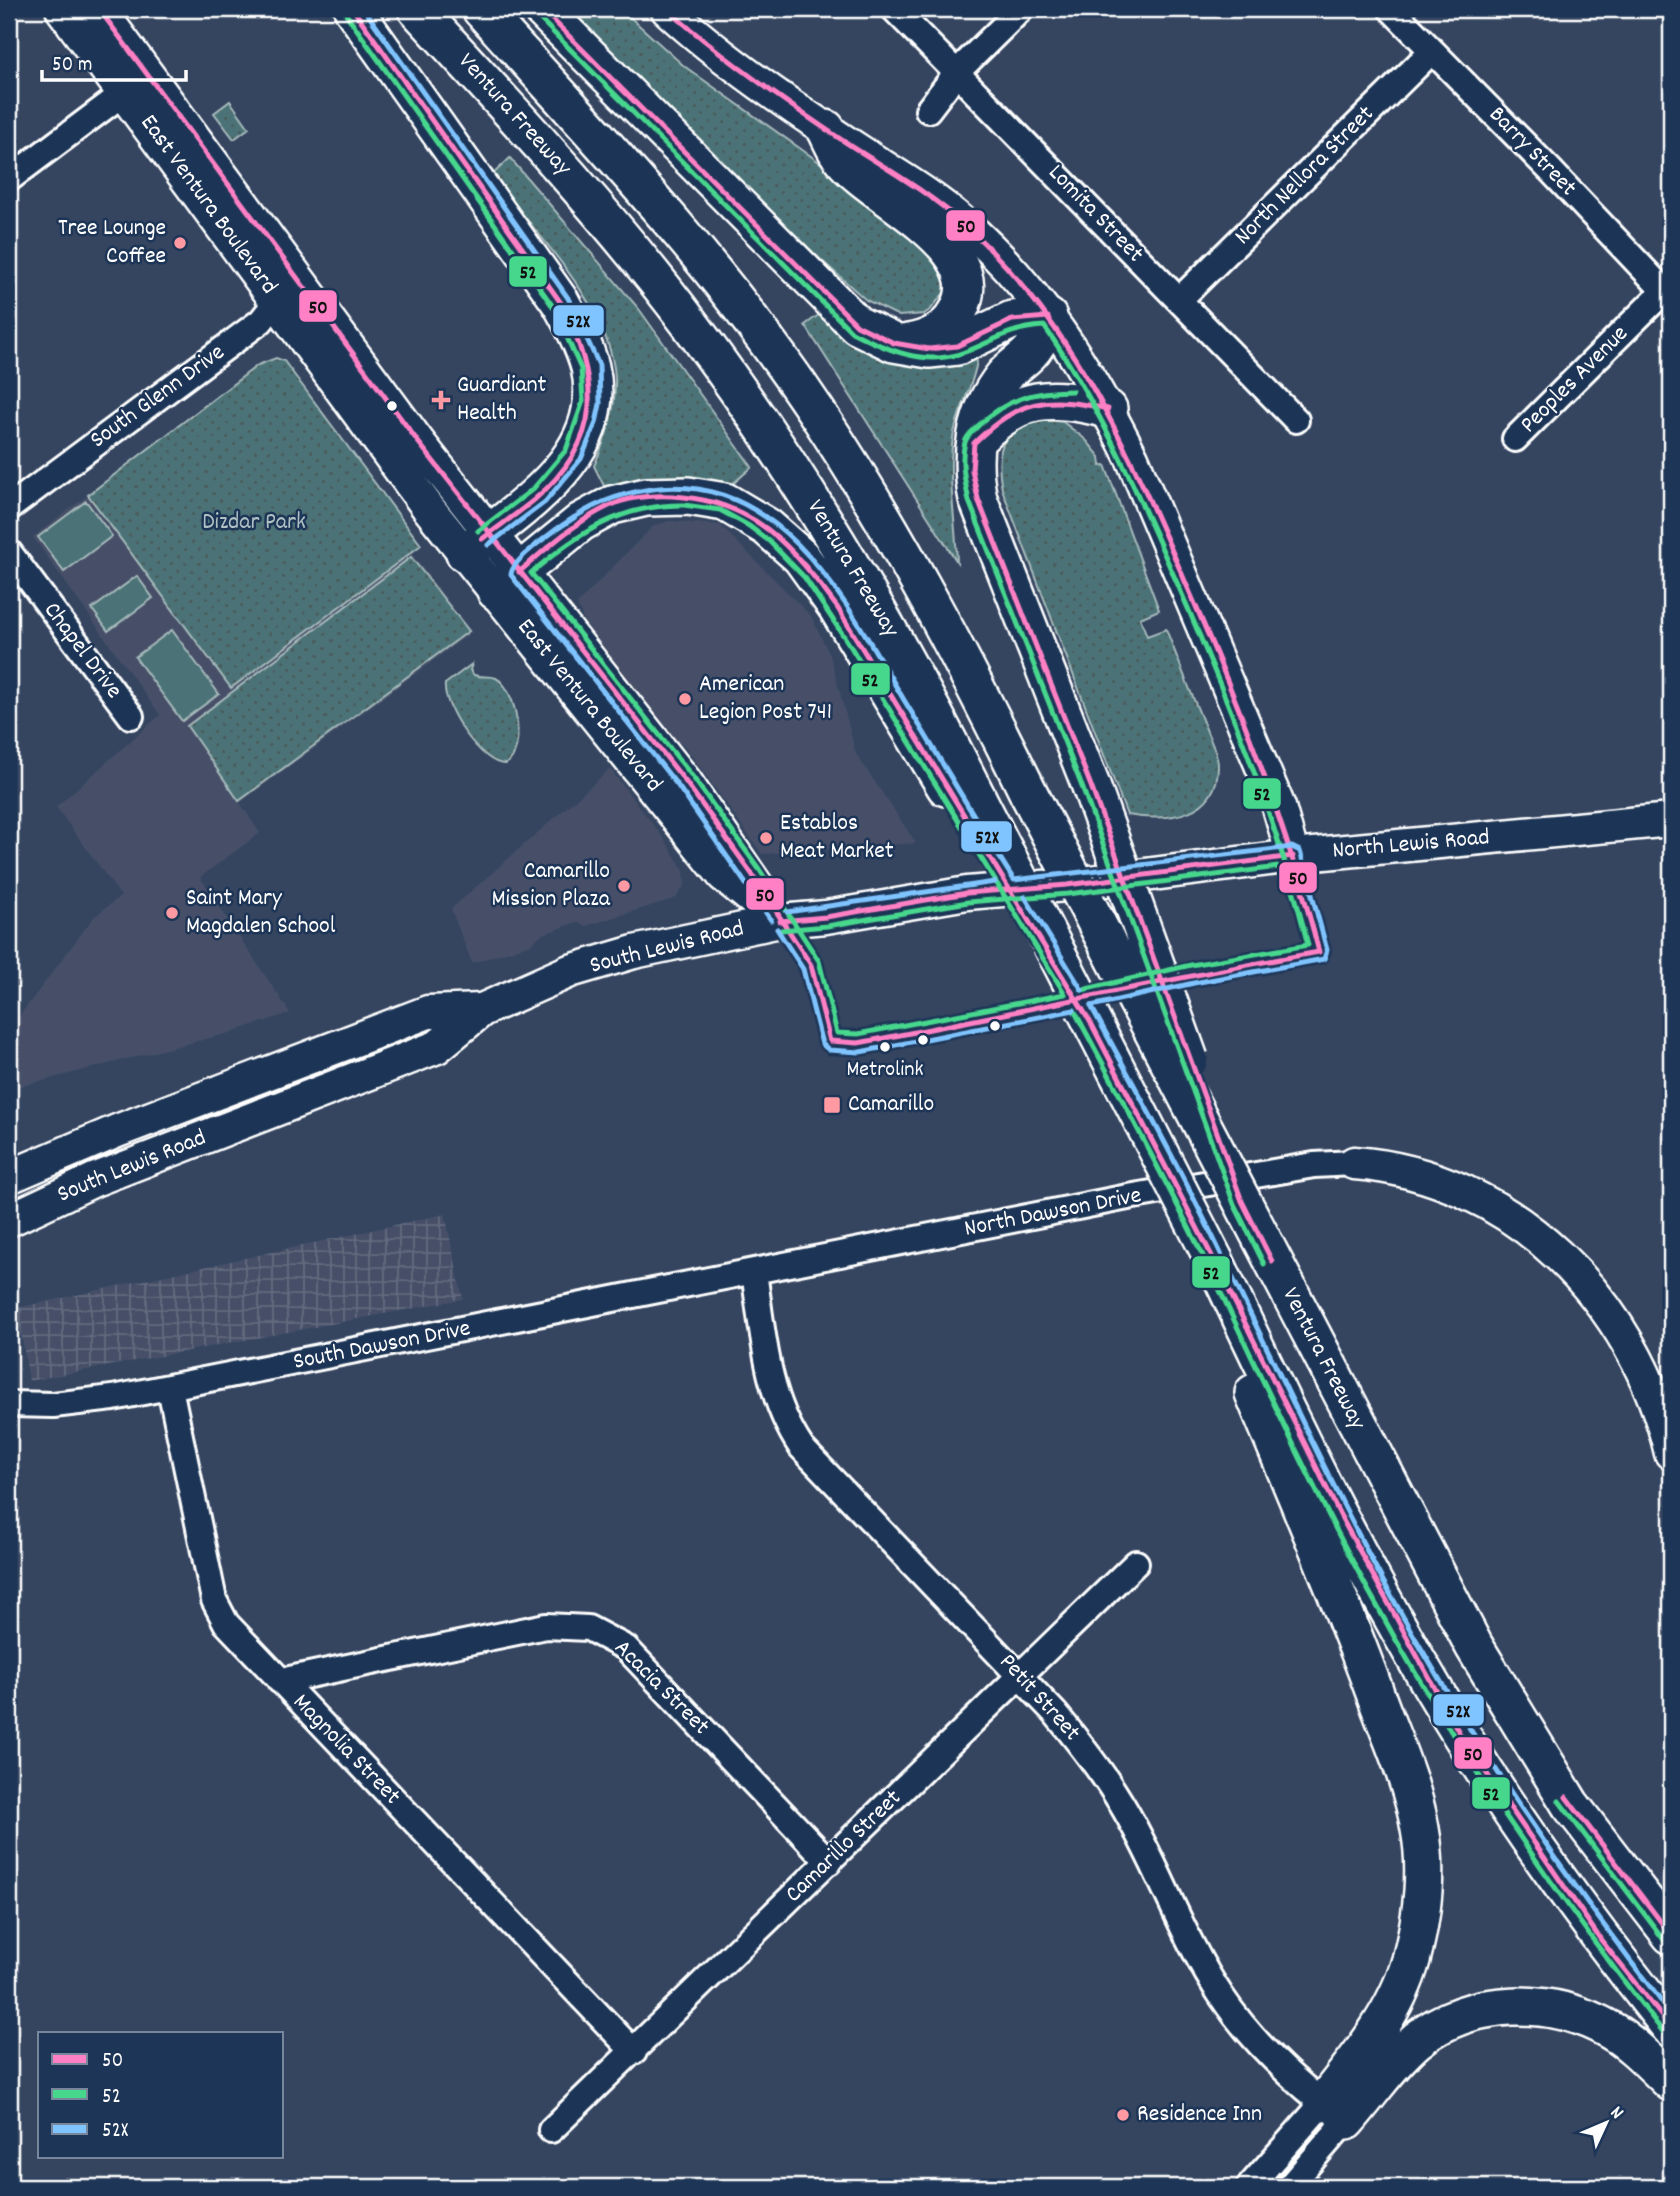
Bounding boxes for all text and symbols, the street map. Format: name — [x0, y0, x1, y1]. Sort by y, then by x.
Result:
scale bar — [42, 38, 186, 82]
street label: Ventura Freeway — [449, 46, 579, 185]
text: 50 m — [52, 51, 92, 81]
street label: North Nellora Street — [1227, 98, 1383, 254]
street label: Barry Street — [1480, 99, 1584, 205]
street label: East Ventura Boulevard — [131, 108, 285, 302]
street label: Lomita Street — [1039, 157, 1151, 271]
line badge: 50 — [945, 209, 986, 242]
place label: Tree Lounge Coffee — [58, 212, 166, 274]
text: 50 — [956, 215, 976, 242]
marker: Tree Lounge Coffee — [172, 235, 188, 251]
line badge: 52 — [508, 255, 548, 288]
text: 52 — [519, 261, 537, 288]
line badge: 50 — [298, 289, 338, 323]
text: 50 — [308, 296, 328, 323]
line badge: 52X — [552, 304, 605, 337]
text: 52X — [566, 310, 590, 337]
street label: Peoples Avenue — [1513, 318, 1637, 442]
street label: South Glenn Drive — [84, 336, 232, 458]
place label: Guardiant Health — [457, 369, 547, 431]
marker: Guardiant Health — [431, 390, 451, 410]
unlabelled marker — [385, 399, 399, 413]
street label: Ventura Freeway — [797, 494, 907, 645]
park label: Dizdar Park — [202, 506, 306, 540]
street label: Chapel Drive — [34, 596, 130, 706]
street label: East Ventura Boulevard — [508, 612, 670, 800]
line badge: 52 — [850, 662, 891, 696]
place label: American Legion Post 741 — [699, 668, 832, 730]
text: 52 — [861, 669, 879, 696]
marker: American Legion Post 741 — [677, 691, 693, 707]
line badge: 52 — [1242, 777, 1282, 810]
text: 52 — [1253, 783, 1271, 810]
place label: Establos Meat Market — [780, 807, 894, 869]
line badge: 52X — [960, 820, 1013, 853]
street label: North Lewis Road — [1331, 821, 1491, 869]
text: 52X — [975, 826, 999, 853]
marker: Establos Meat Market — [758, 830, 774, 846]
place label: Camarillo Mission Plaza — [491, 855, 611, 917]
line badge: 50 — [1278, 861, 1318, 894]
text: 50 — [1288, 867, 1308, 894]
line badge: 50 — [745, 877, 785, 911]
marker: Camarillo Mission Plaza — [616, 878, 632, 894]
place label: Saint Mary Magdalen School — [186, 882, 336, 944]
text: 50 — [755, 884, 775, 911]
marker: Saint Mary Magdalen School — [164, 905, 180, 921]
street label: South Lewis Road — [586, 912, 748, 984]
unlabelled marker — [988, 1019, 1002, 1033]
unlabelled marker — [916, 1033, 930, 1047]
marker: Metrolink — [878, 1040, 892, 1054]
place label: Metrolink — [846, 1055, 924, 1086]
place label: Camarillo — [848, 1088, 934, 1122]
marker: Camarillo — [822, 1095, 842, 1115]
street label: South Lewis Road — [53, 1122, 211, 1212]
street label: North Dawson Drive — [962, 1179, 1144, 1247]
line badge: 52 — [1191, 1255, 1231, 1289]
text: 52 — [1202, 1262, 1220, 1289]
street label: Ventura Freeway — [1273, 1282, 1374, 1437]
street label: South Dawson Drive — [291, 1312, 473, 1380]
street label: Acacia Street — [605, 1632, 717, 1744]
street label: Petit Street — [990, 1647, 1088, 1749]
street label: Magnolia Street — [284, 1687, 408, 1813]
line badge: 52X — [1432, 1693, 1485, 1727]
text: 52X — [1446, 1700, 1470, 1727]
line badge: 50 — [1453, 1736, 1493, 1770]
text: 50 — [1463, 1743, 1483, 1770]
line badge: 52 — [1471, 1776, 1511, 1810]
street label: Camarillo Street — [778, 1783, 910, 1911]
text: 52 — [1482, 1783, 1500, 1810]
legend — [38, 2032, 284, 2158]
text: 50 — [102, 2047, 123, 2077]
text: 52 — [102, 2083, 121, 2113]
north arrow — [1572, 2088, 1642, 2158]
place label: Residence Inn — [1137, 2098, 1262, 2132]
text: N — [1603, 2101, 1629, 2126]
marker: Residence Inn — [1115, 2107, 1131, 2123]
text: 52X — [102, 2117, 128, 2147]

